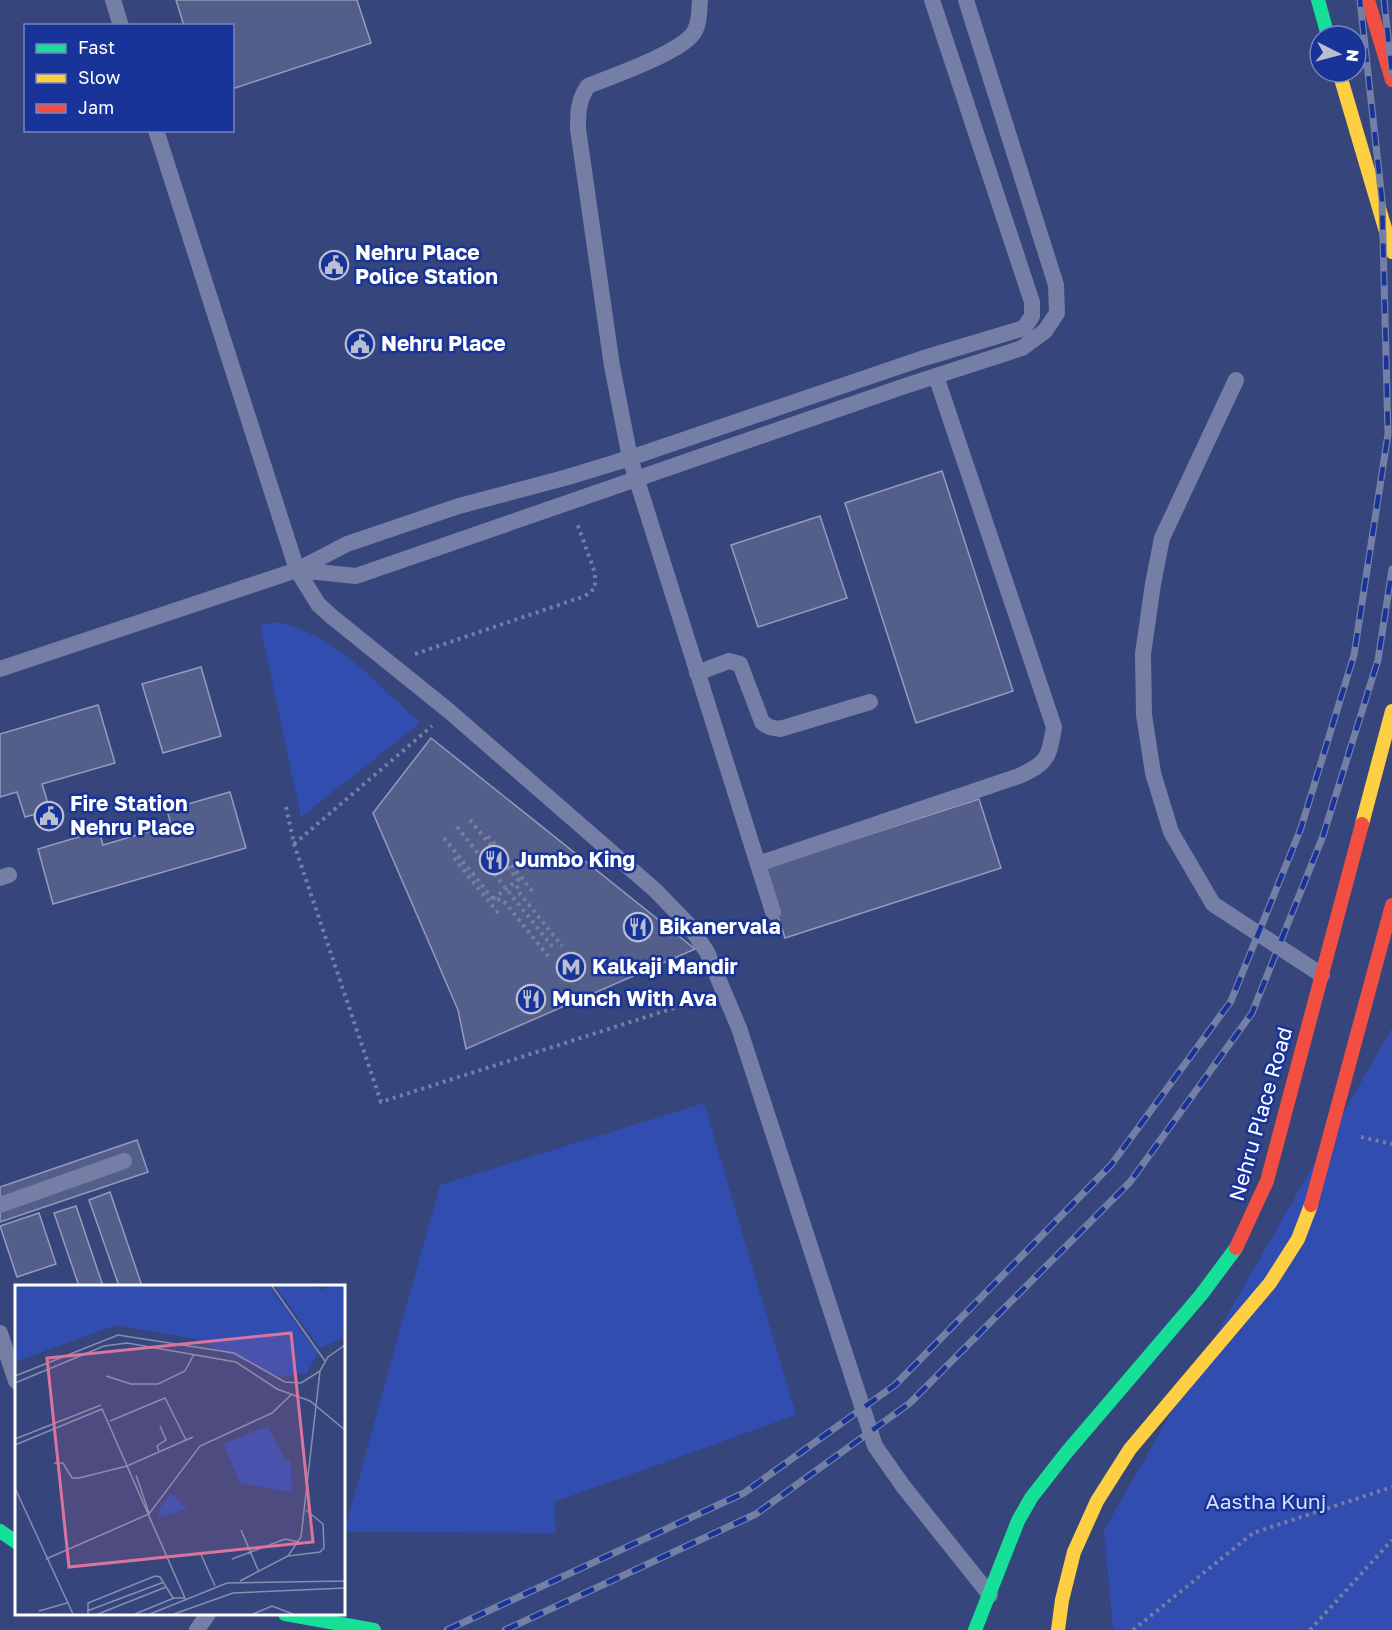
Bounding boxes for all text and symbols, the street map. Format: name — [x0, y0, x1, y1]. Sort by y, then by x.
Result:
legend — [24, 24, 234, 132]
north arrow — [1308, 24, 1368, 84]
text: Fast — [78, 36, 115, 58]
text: N — [1342, 48, 1363, 63]
text: Slow — [78, 66, 121, 88]
text: Jam — [78, 96, 114, 118]
place label: Nehru Place Police Station — [355, 239, 498, 289]
public building icon: Nehru Place Police Station — [318, 249, 350, 281]
public building icon: Nehru Place — [344, 328, 376, 360]
place label: Nehru Place — [381, 330, 506, 356]
place label: Fire Station Nehru Place — [70, 790, 195, 840]
public building icon: Fire Station Nehru Place — [33, 800, 65, 832]
restaurant icon: Jumbo King — [478, 844, 510, 876]
place label: Jumbo King — [515, 846, 635, 872]
restaurant icon: Bikanervala — [622, 911, 654, 943]
place label: Bikanervala — [659, 913, 781, 939]
metro station icon: Kalkaji Mandir — [555, 951, 587, 983]
place label: Kalkaji Mandir — [592, 953, 738, 979]
restaurant icon: Munch With Ava — [515, 983, 547, 1015]
place label: Munch With Ava — [552, 985, 717, 1011]
street label: Nehru Place Road — [1223, 1024, 1297, 1204]
inset map — [15, 1285, 345, 1615]
park label: Aastha Kunj — [1206, 1488, 1326, 1514]

